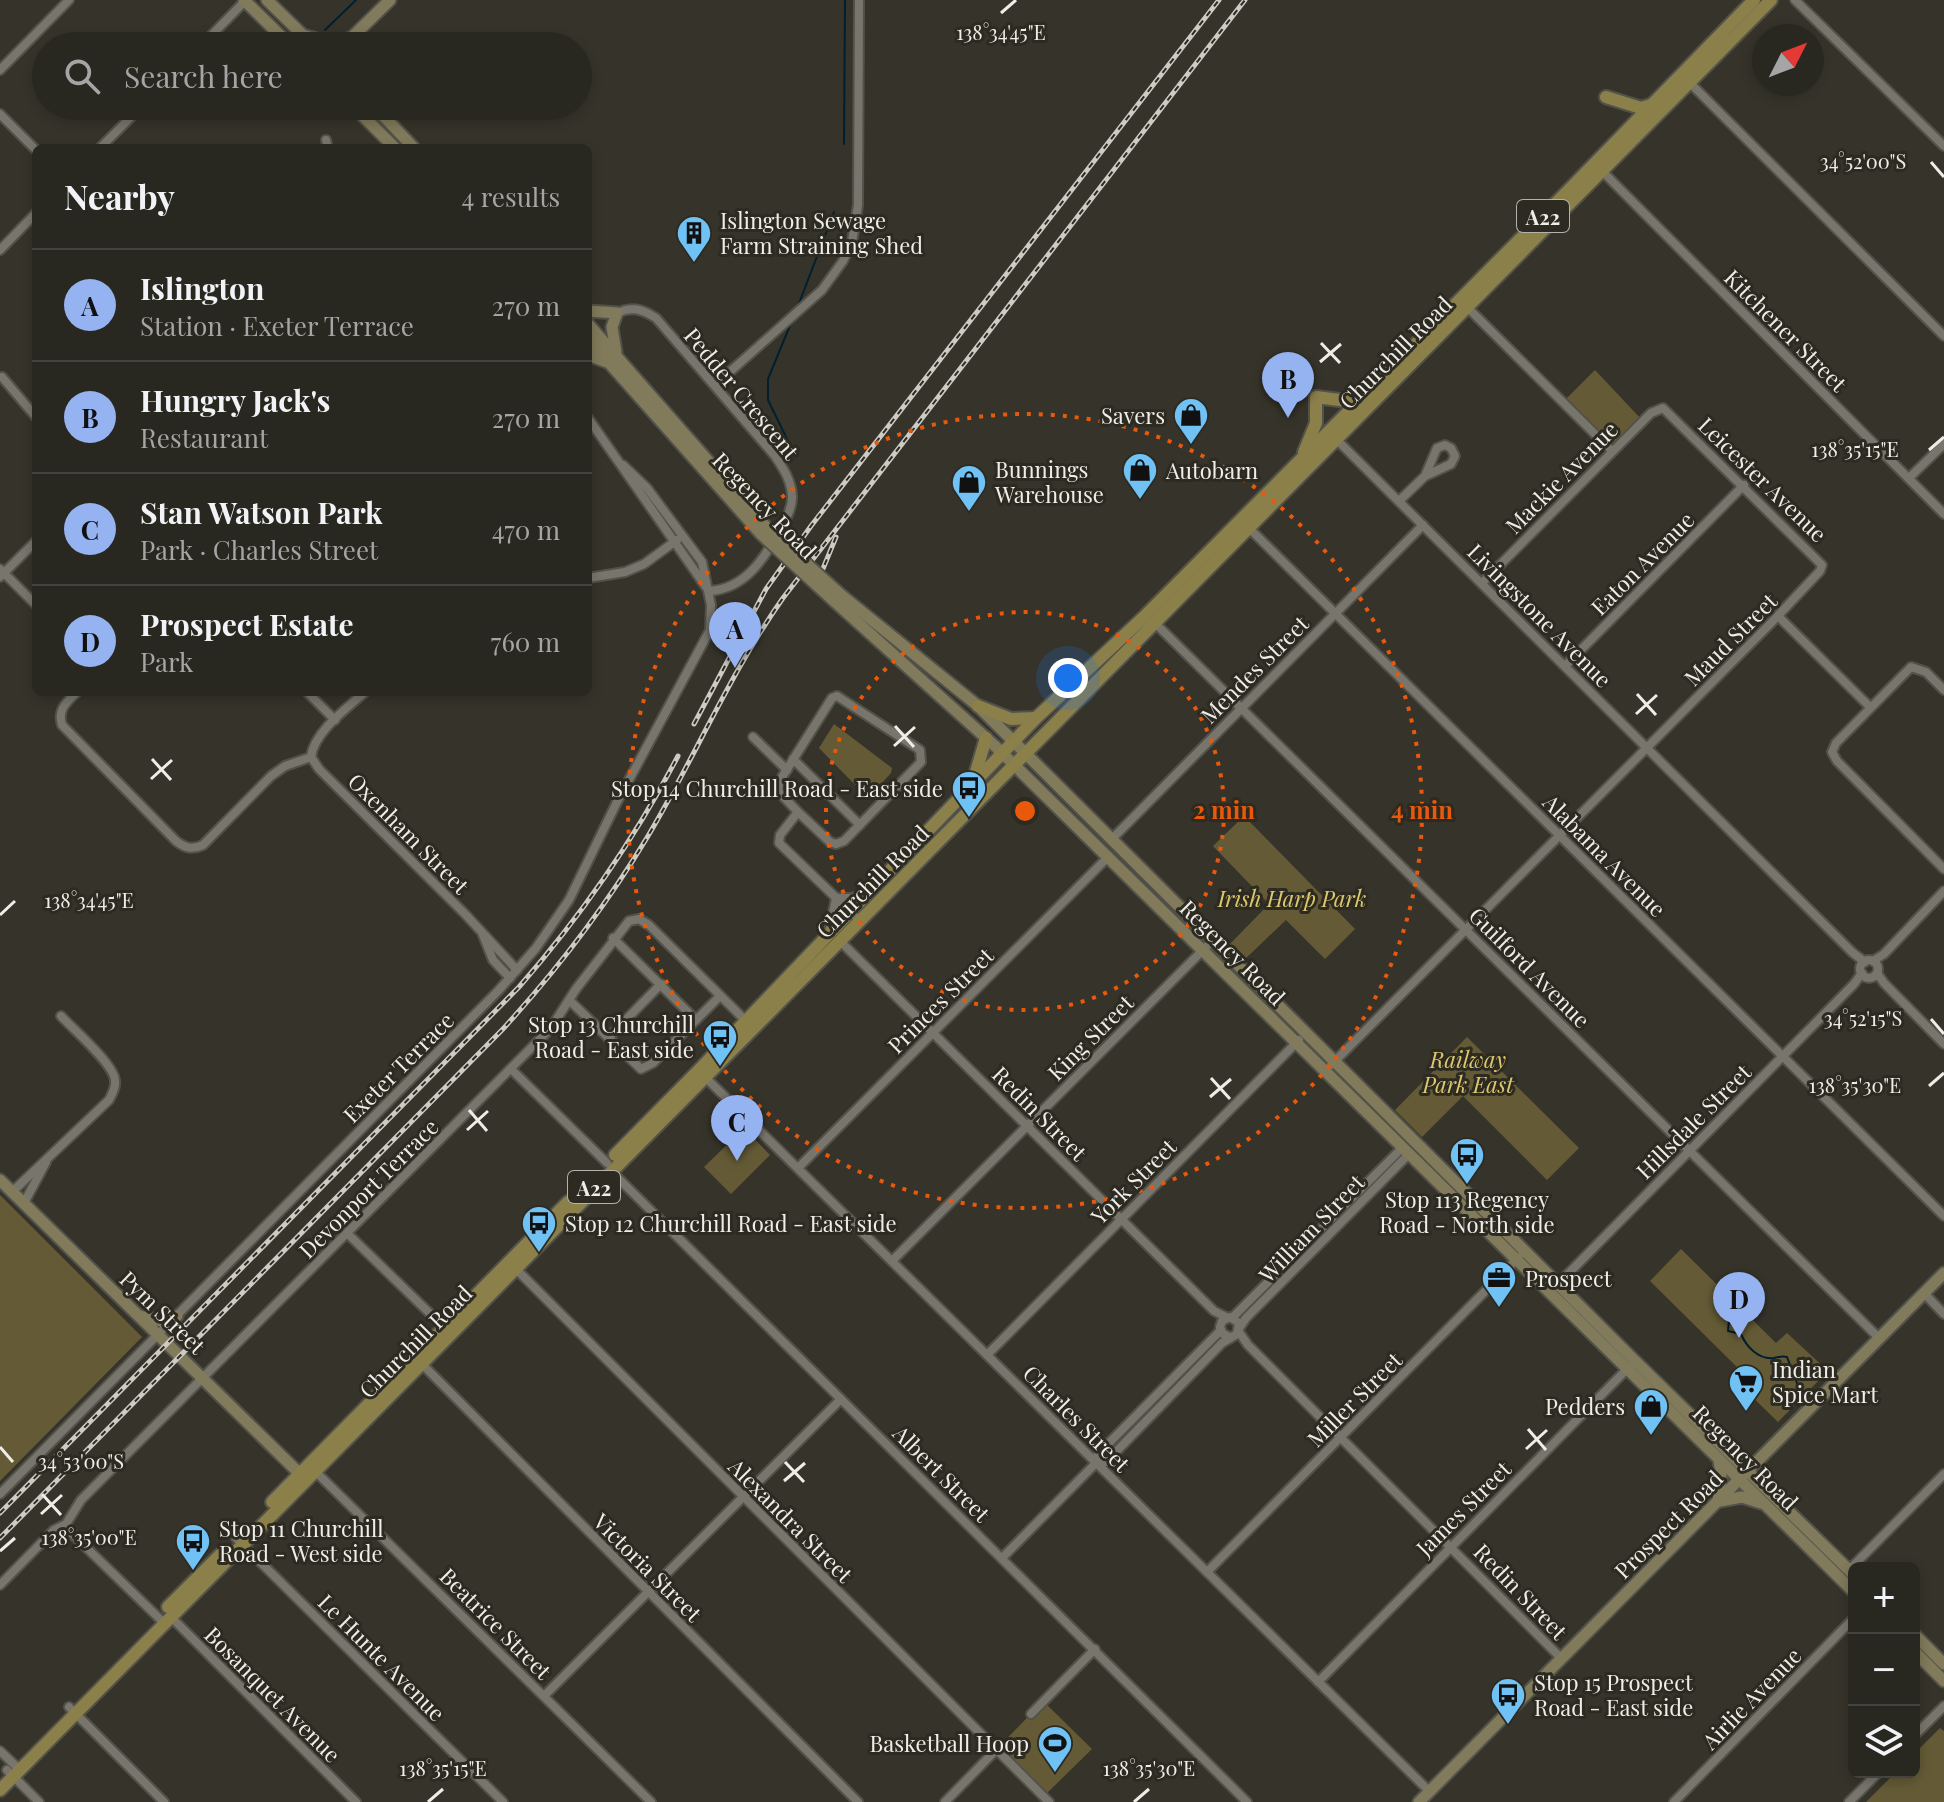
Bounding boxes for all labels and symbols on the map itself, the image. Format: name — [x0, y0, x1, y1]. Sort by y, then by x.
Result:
text: 138°34'45"E — [956, 18, 1046, 45]
north arrow — [1752, 24, 1824, 96]
text: 34°52'00"S — [1820, 147, 1906, 174]
road number: A22 — [1517, 200, 1569, 232]
place label: Islington Sewage Farm Straining Shed — [720, 205, 923, 260]
building icon: Islington Sewage Farm Straining Shed — [675, 214, 713, 264]
street label: Kitchener Street — [1718, 262, 1855, 399]
street label: Churchill Road — [1332, 289, 1458, 415]
street label: Pedder Crescent — [678, 321, 807, 466]
pin: B — [1262, 352, 1314, 418]
shop icon: Savers — [1172, 396, 1210, 446]
place label: Savers — [1101, 400, 1165, 430]
street label: Leicester Avenue — [1692, 410, 1834, 548]
street label: Mackie Avenue — [1498, 414, 1624, 540]
text: 138°35'15"E — [1811, 435, 1899, 462]
street label: Regency Road — [706, 445, 824, 565]
shop icon: Autobarn — [1121, 451, 1159, 501]
place label: Bunnings Warehouse — [994, 454, 1104, 509]
place label: Autobarn — [1165, 455, 1258, 485]
shop icon: Bunnings Warehouse — [950, 463, 988, 513]
street label: Eaton Avenue — [1584, 505, 1700, 621]
street label: Livingstone Avenue — [1461, 536, 1619, 694]
street label: Maud Street — [1677, 585, 1784, 692]
pin: A — [709, 602, 761, 668]
street label: Mendes Street — [1193, 608, 1315, 730]
your location — [1048, 658, 1088, 698]
street label: Oxenham Street — [342, 766, 477, 901]
bus stop icon: Stop 14 Churchill Road - East side — [950, 769, 988, 819]
place label: Stop 14 Churchill Road - East side — [611, 773, 943, 803]
street label: Alabama Avenue — [1536, 786, 1673, 923]
text: 2 min — [1193, 793, 1255, 825]
text: 4 min — [1391, 793, 1453, 825]
centre of rings — [1011, 797, 1039, 825]
street label: Churchill Road — [809, 818, 935, 944]
park label: Irish Harp Park — [1217, 883, 1366, 913]
text: 138°34'45"E — [44, 886, 134, 913]
street label: Regency Road — [1174, 893, 1292, 1011]
street label: Guilford Avenue — [1463, 900, 1597, 1034]
street label: Princes Street — [880, 940, 1000, 1060]
street label: King Street — [1041, 987, 1140, 1086]
text: 34°52'15"S — [1824, 1004, 1902, 1031]
street label: Exeter Terrace — [336, 1005, 460, 1129]
place label: Stop 13 Churchill Road - East side — [528, 1009, 694, 1064]
bus stop icon: Stop 13 Churchill Road - East side — [701, 1018, 739, 1068]
park label: Railway Park East — [1421, 1044, 1515, 1099]
street label: Hillsdale Street — [1629, 1056, 1758, 1185]
street label: Redin Street — [986, 1059, 1095, 1168]
text: 138°35'30"E — [1809, 1071, 1901, 1098]
pin: C — [711, 1095, 763, 1161]
street label: Devonport Terrace — [292, 1112, 444, 1264]
street label: York Street — [1083, 1131, 1183, 1231]
bus stop icon: Stop 113 Regency Road - North side — [1448, 1136, 1486, 1186]
street label: William Street — [1251, 1166, 1371, 1289]
road number: A22 — [568, 1171, 620, 1203]
place label: Stop 113 Regency Road - North side — [1379, 1184, 1555, 1239]
bus stop icon: Stop 12 Churchill Road - East side — [520, 1204, 558, 1254]
place label: Stop 12 Churchill Road - East side — [565, 1208, 897, 1238]
office icon: Prospect — [1480, 1259, 1518, 1309]
place label: Prospect — [1525, 1263, 1613, 1293]
street label: Pym Street — [114, 1264, 213, 1361]
pin: D — [1713, 1272, 1765, 1338]
street label: Churchill Road — [352, 1278, 478, 1404]
street label: Miller Street — [1300, 1344, 1409, 1453]
place label: Indian Spice Mart — [1772, 1354, 1879, 1409]
street label: Charles Street — [1017, 1358, 1138, 1479]
supermarket icon: Indian Spice Mart — [1727, 1363, 1765, 1413]
shop icon: Pedders — [1632, 1387, 1670, 1437]
place label: Pedders — [1545, 1391, 1625, 1421]
street label: Regency Road — [1687, 1398, 1805, 1516]
street label: Albert Street — [886, 1417, 998, 1529]
text: 34°53'00"S — [38, 1447, 124, 1474]
street label: Alexandra Street — [722, 1451, 860, 1589]
street label: James Street — [1408, 1453, 1518, 1563]
street label: Prospect Road — [1607, 1463, 1729, 1585]
street label: Victoria Street — [587, 1506, 710, 1629]
place label: Stop 11 Churchill Road - West side — [219, 1513, 384, 1568]
bus stop icon: Stop 11 Churchill Road - West side — [174, 1522, 212, 1572]
text: 138°35'00"E — [41, 1523, 137, 1550]
street label: Redin Street — [1468, 1537, 1575, 1646]
street label: Beatrice Street — [434, 1561, 559, 1686]
street label: Le Hunte Avenue — [312, 1587, 452, 1727]
street label: Bosanquet Avenue — [198, 1619, 348, 1769]
street label: Airlie Avenue — [1694, 1641, 1807, 1756]
place label: Stop 15 Prospect Road - East side — [1534, 1667, 1694, 1722]
bus stop icon: Stop 15 Prospect Road - East side — [1489, 1676, 1527, 1726]
sports icon: Basketball Hoop — [1036, 1724, 1074, 1774]
place label: Basketball Hoop — [870, 1728, 1029, 1758]
text: 138°35'15"E — [399, 1754, 487, 1781]
text: 138°35'30"E — [1103, 1754, 1195, 1781]

